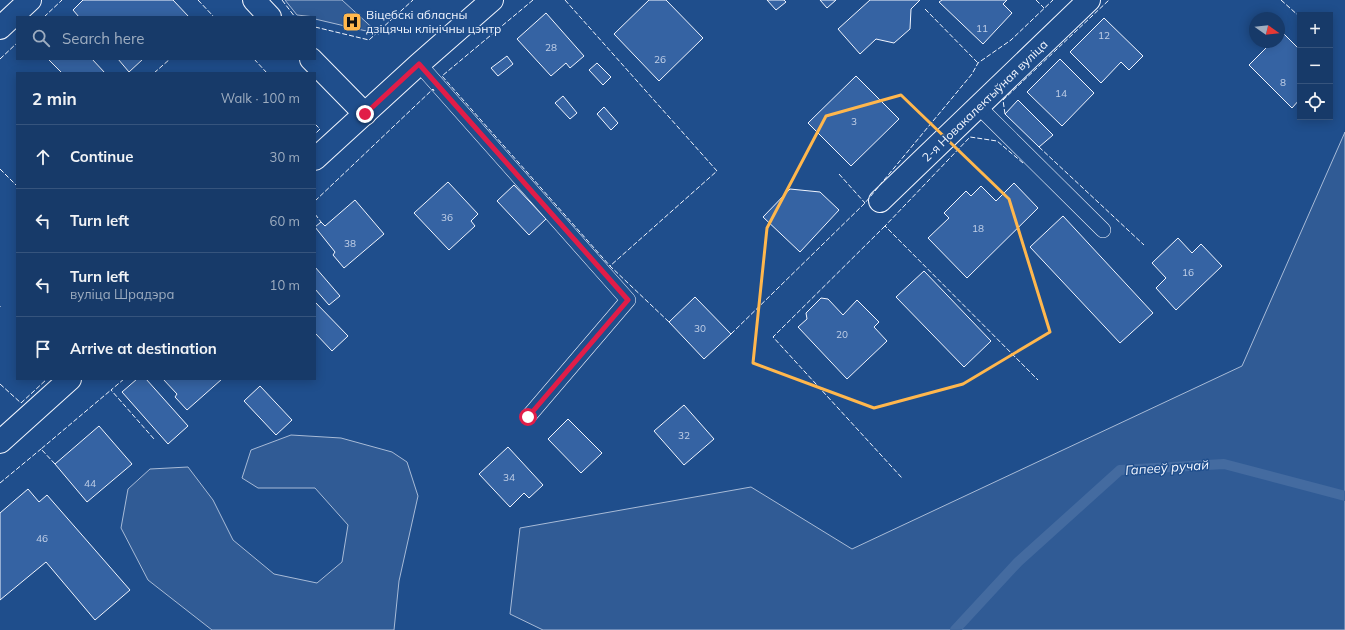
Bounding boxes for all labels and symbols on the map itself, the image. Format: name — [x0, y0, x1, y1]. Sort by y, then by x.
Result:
place label: Віцебскі абласны дзіцячы клінічны цэнтр — [366, 7, 501, 36]
hospital icon: Віцебскі абласны дзіцячы клінічны цэнтр — [341, 11, 363, 33]
north arrow — [1249, 12, 1285, 48]
house number: 11 — [976, 22, 988, 35]
house number: 12 — [1098, 29, 1110, 42]
street label: 2-я Новакалектыўная вуліца — [919, 37, 1051, 165]
house number: 28 — [545, 41, 557, 54]
house number: 26 — [654, 53, 666, 66]
house number: 8 — [1280, 76, 1286, 89]
house number: 14 — [1055, 87, 1067, 100]
route end — [356, 105, 374, 123]
house number: 3 — [851, 115, 857, 128]
house number: 36 — [441, 211, 453, 224]
house number: 18 — [972, 222, 984, 235]
house number: 38 — [344, 237, 356, 250]
house number: 16 — [1182, 266, 1194, 279]
house number: 30 — [694, 322, 706, 335]
house number: 20 — [836, 328, 848, 341]
route start — [519, 408, 537, 426]
house number: 32 — [678, 429, 690, 442]
water label: Гапееў ручай — [1125, 456, 1210, 478]
house number: 34 — [503, 471, 515, 484]
house number: 44 — [84, 477, 96, 490]
house number: 46 — [36, 532, 48, 545]

